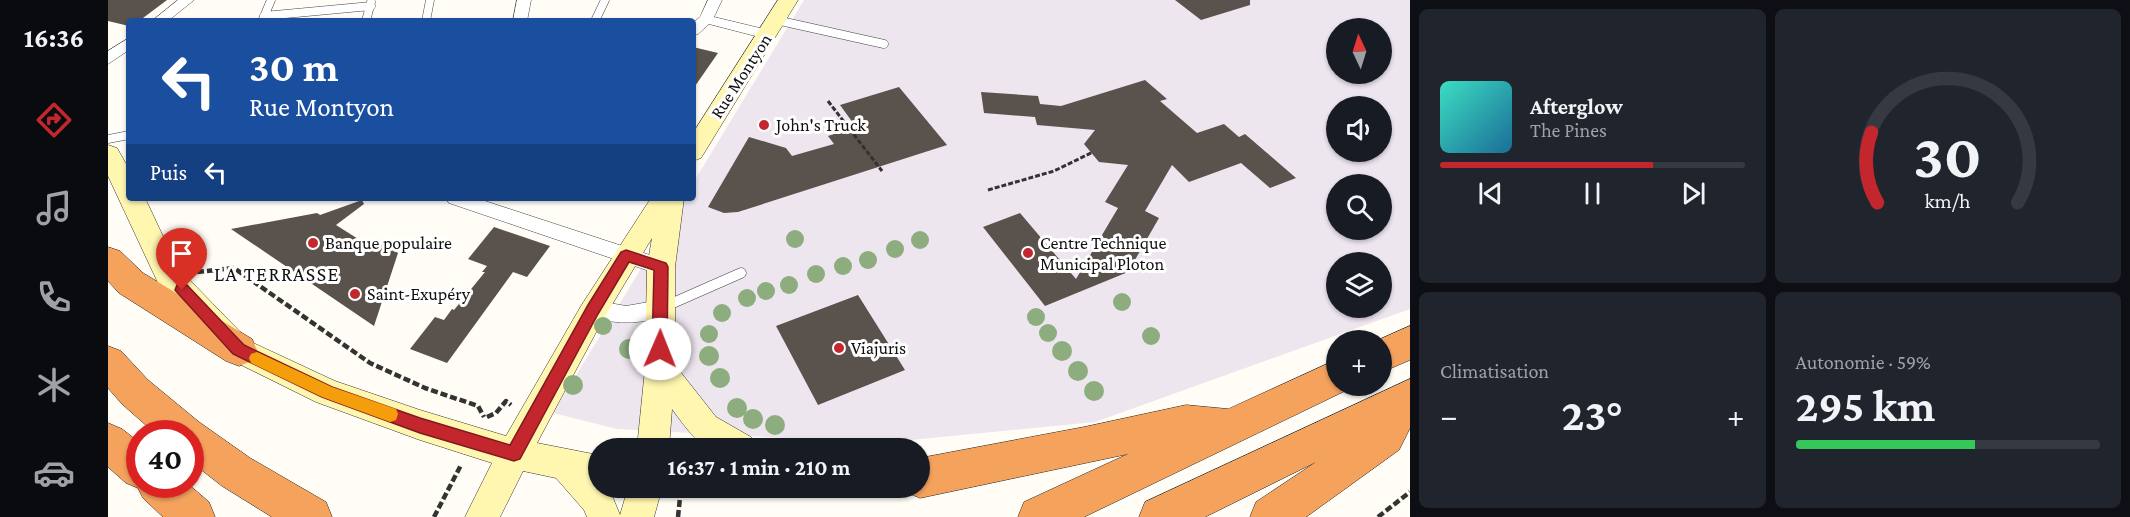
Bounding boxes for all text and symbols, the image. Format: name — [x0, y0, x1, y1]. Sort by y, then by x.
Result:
north arrow — [1326, 18, 1392, 84]
map controls — [1326, 18, 1392, 396]
text: 16:36 — [24, 23, 84, 53]
street label: Rue Montyon — [706, 30, 776, 122]
icon: left — [150, 42, 228, 120]
text: 30 m — [249, 43, 339, 90]
text: Rue Montyon — [249, 92, 394, 122]
text: Afterglow — [1530, 94, 1623, 119]
button: sound — [1326, 96, 1392, 162]
icon: directions — [33, 99, 75, 141]
place label: John's Truck — [774, 115, 866, 135]
marker: John's Truck — [757, 118, 771, 132]
text: The Pines — [1530, 119, 1607, 141]
text: 30 — [1914, 121, 1982, 190]
icon: left — [199, 156, 232, 189]
text: Puis — [150, 160, 187, 185]
button: search — [1326, 174, 1392, 240]
icon: previous — [1474, 177, 1507, 210]
icon: pause — [1576, 177, 1609, 210]
icon: next — [1677, 177, 1710, 210]
icon: music — [33, 187, 75, 229]
text: km/h — [1925, 189, 1971, 213]
pin — [156, 228, 207, 290]
place label: Banque populaire — [325, 233, 452, 253]
place label: Centre Technique Municipal Ploton — [1040, 233, 1167, 274]
marker: Banque populaire — [306, 236, 320, 250]
icon: arrive — [165, 237, 198, 270]
marker: Centre Technique Municipal Ploton — [1021, 246, 1035, 260]
button: layers — [1326, 252, 1392, 318]
district label: LA TERRASSE — [214, 263, 340, 285]
icon: phone — [33, 276, 75, 318]
place label: Saint-Exupéry — [367, 284, 471, 304]
marker: Saint-Exupéry — [348, 287, 362, 301]
position arrow — [628, 317, 692, 381]
button: + — [1326, 330, 1392, 396]
place label: Viajuris — [851, 338, 906, 359]
marker: Viajuris — [832, 341, 846, 355]
text: Autonomie · 59% — [1796, 351, 1931, 373]
text: Climatisation — [1440, 360, 1549, 382]
icon: climate — [33, 364, 75, 406]
text: 295 km — [1796, 381, 1935, 431]
text: 23° — [1561, 390, 1623, 440]
text: − — [1440, 397, 1457, 434]
text: + — [1727, 397, 1744, 434]
speed limit sign: 40 — [126, 420, 204, 498]
icon: car — [33, 452, 75, 494]
text: 16:37 · 1 min · 210 m — [668, 455, 850, 480]

